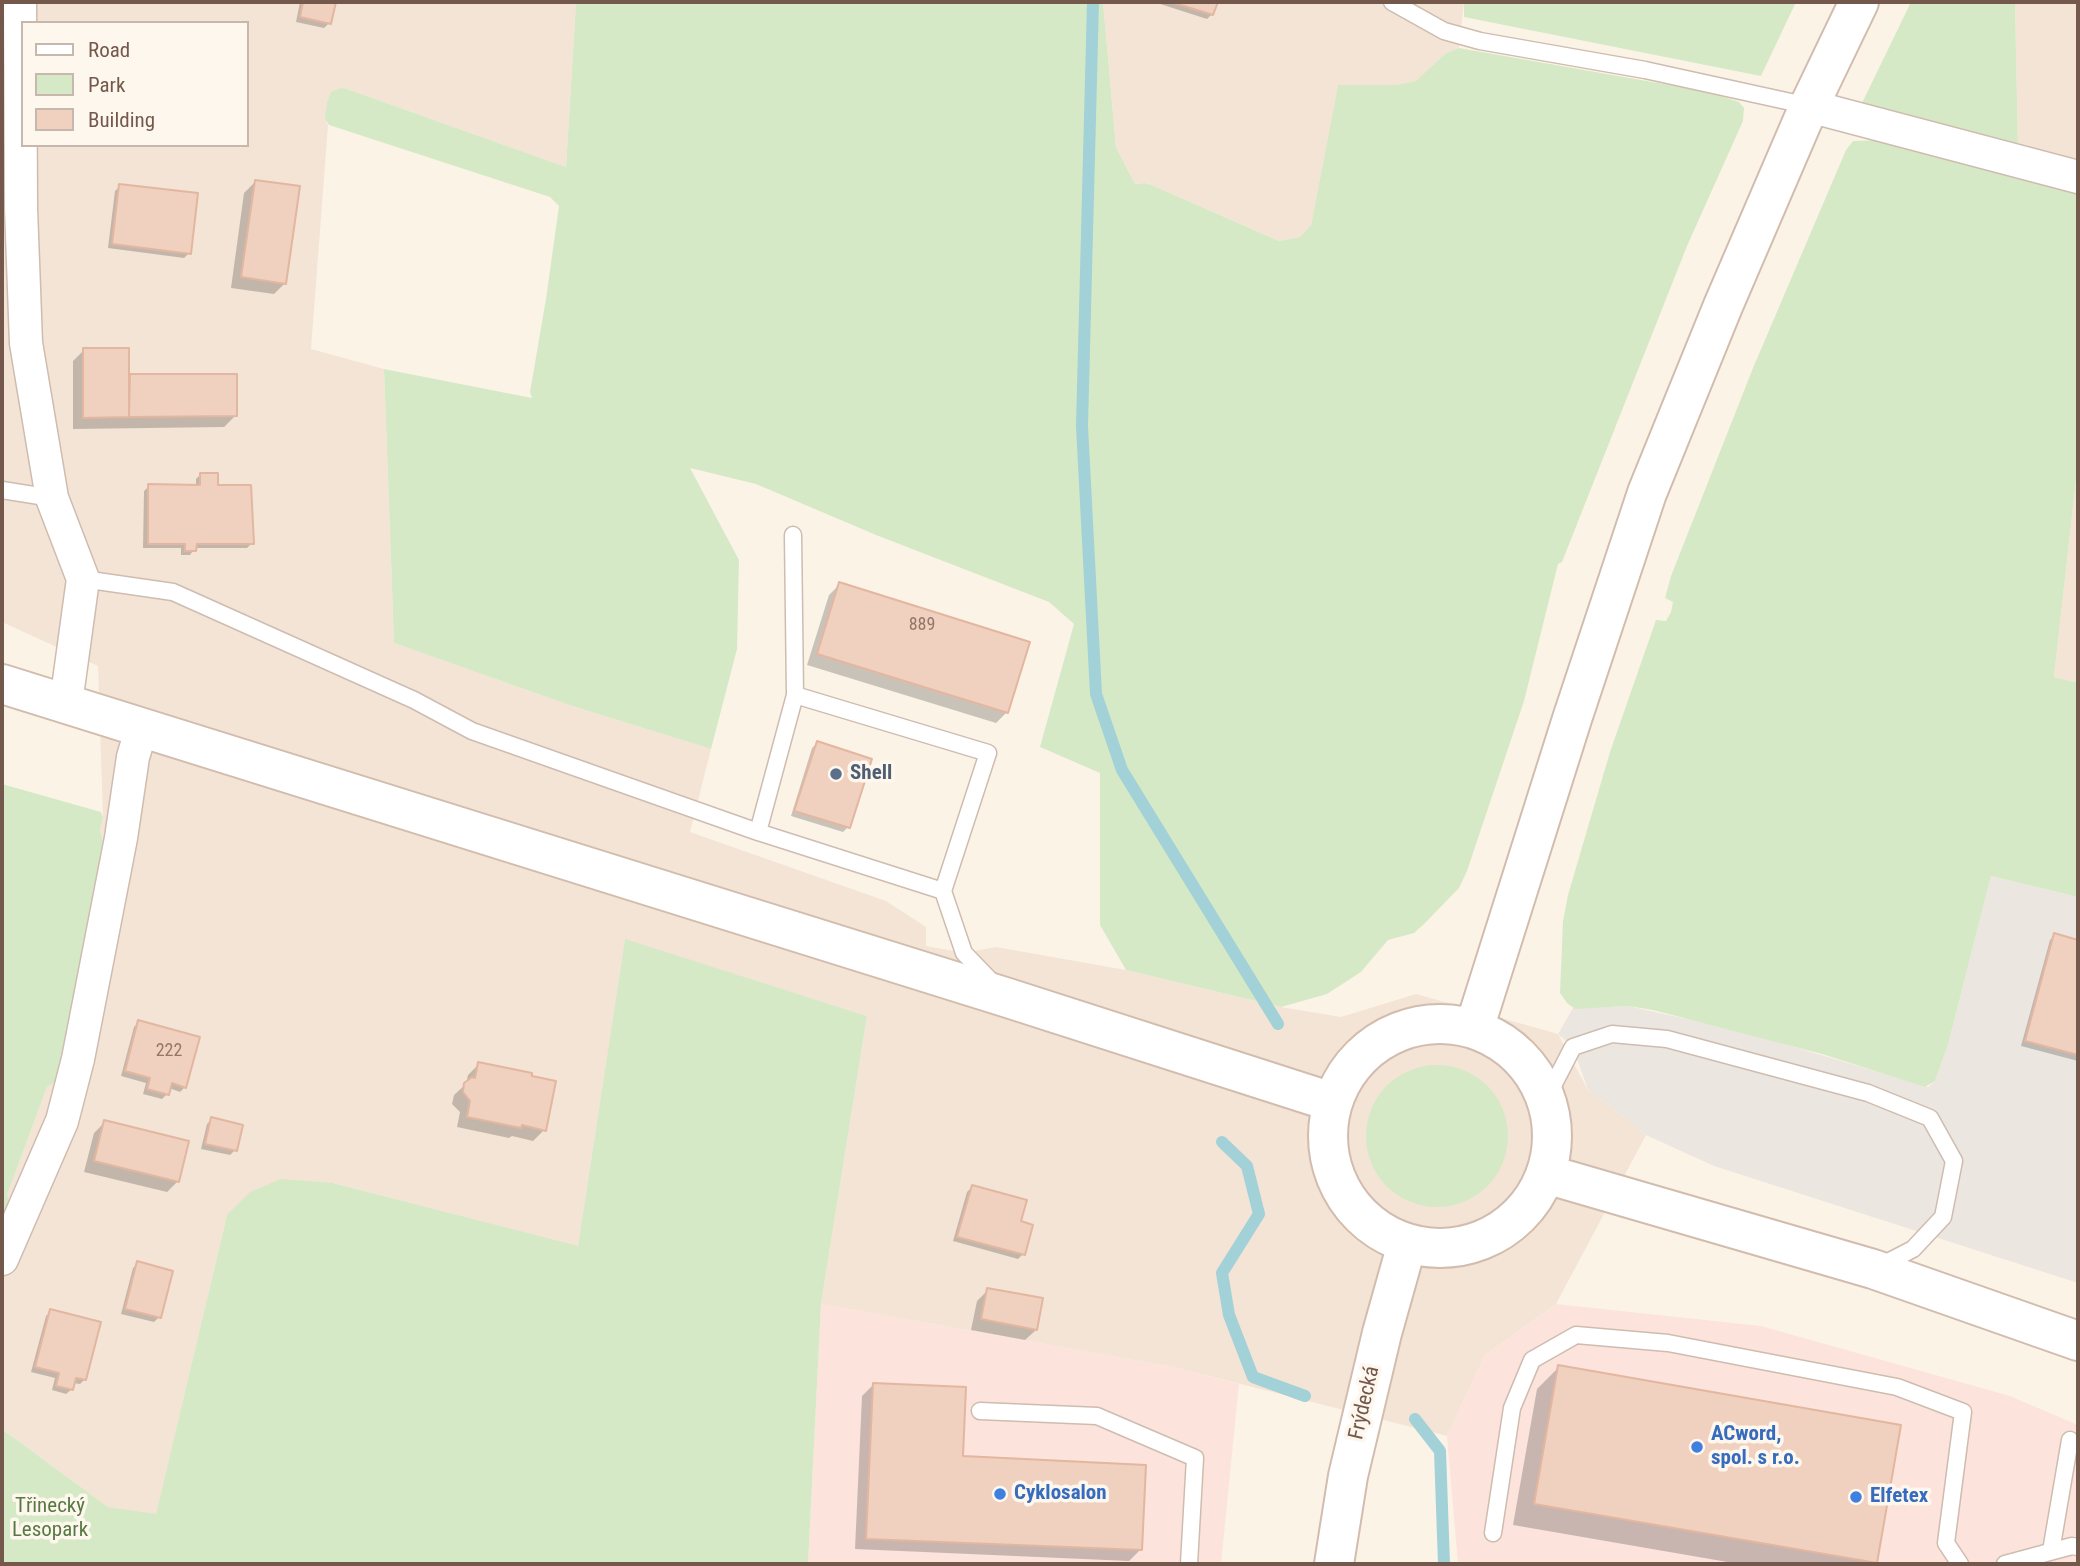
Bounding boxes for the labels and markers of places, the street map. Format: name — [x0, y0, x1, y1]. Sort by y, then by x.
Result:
place label: Shell — [850, 761, 892, 787]
marker: Shell — [828, 766, 844, 782]
place label: ACword, spol. s r.o. — [1711, 1422, 1800, 1472]
marker: ACword, spol. s r.o. — [1689, 1439, 1705, 1455]
place label: Cyklosalon — [1014, 1481, 1107, 1507]
place label: Elfetex — [1870, 1484, 1928, 1510]
marker: Cyklosalon — [992, 1486, 1008, 1502]
marker: Elfetex — [1848, 1489, 1864, 1505]

